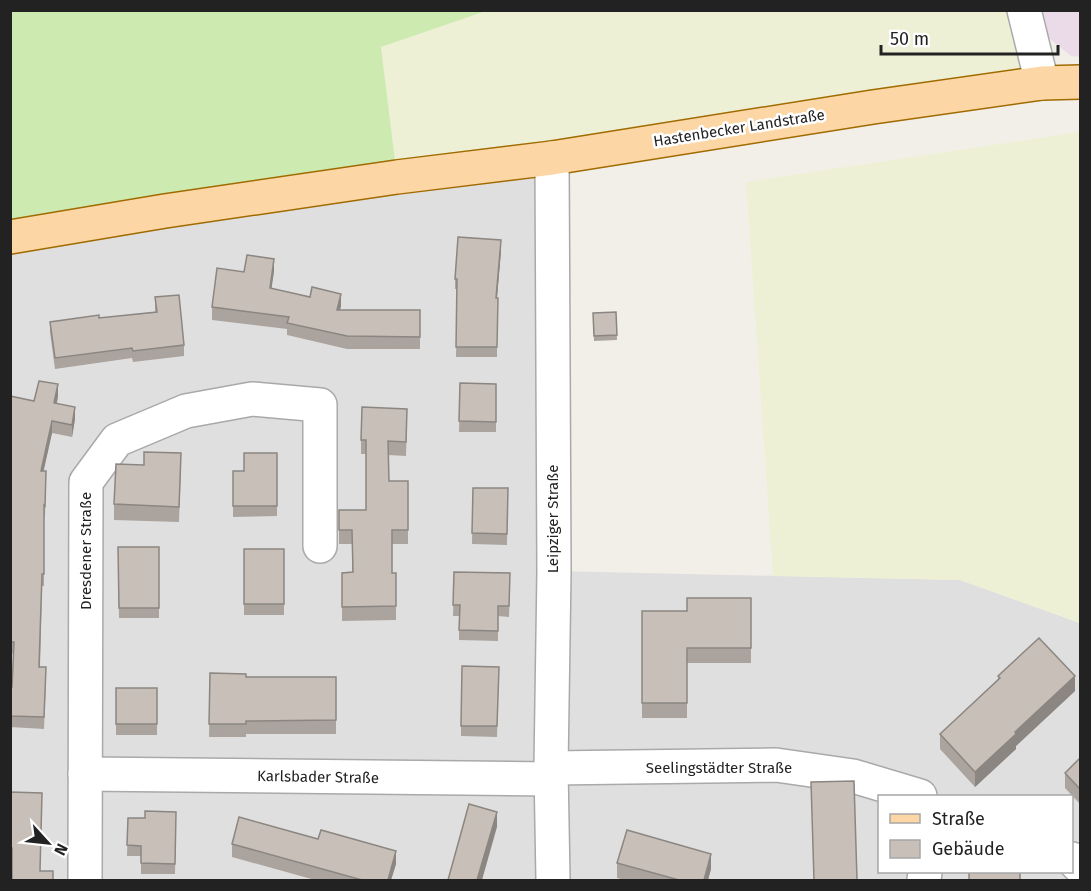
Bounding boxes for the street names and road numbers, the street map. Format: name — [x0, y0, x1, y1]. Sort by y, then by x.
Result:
street label: Hastenbecker Landstraße — [652, 106, 826, 150]
street label: Leipziger Straße — [544, 465, 562, 573]
street label: Dresdener Straße — [77, 492, 95, 610]
street label: Seelingstädter Straße — [646, 759, 792, 777]
street label: Karlsbader Straße — [257, 767, 379, 787]

